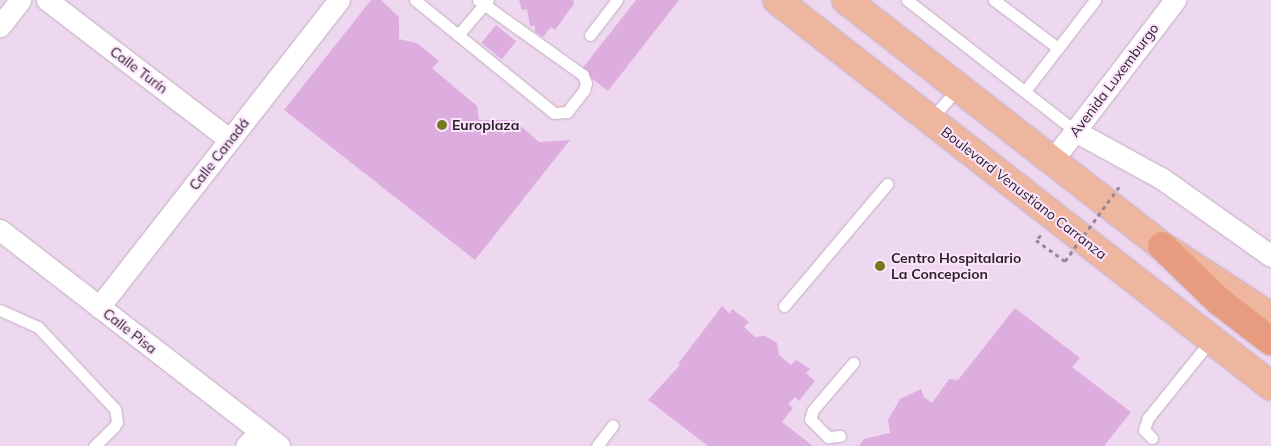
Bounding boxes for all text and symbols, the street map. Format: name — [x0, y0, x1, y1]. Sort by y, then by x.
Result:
street label: Avenida Luxemburgo — [1066, 20, 1162, 140]
street label: Calle Turín — [107, 43, 171, 97]
street label: Calle Canadá — [186, 115, 252, 193]
place label: Europlaza — [452, 117, 519, 133]
marker: Europlaza — [436, 119, 448, 131]
street label: Boulevard Venustiano Carranza — [938, 123, 1110, 263]
place label: Centro Hospitalario La Concepcion — [891, 250, 1021, 282]
marker: Centro Hospitalario La Concepcion — [873, 259, 887, 273]
street label: Calle Pisa — [100, 305, 160, 357]

